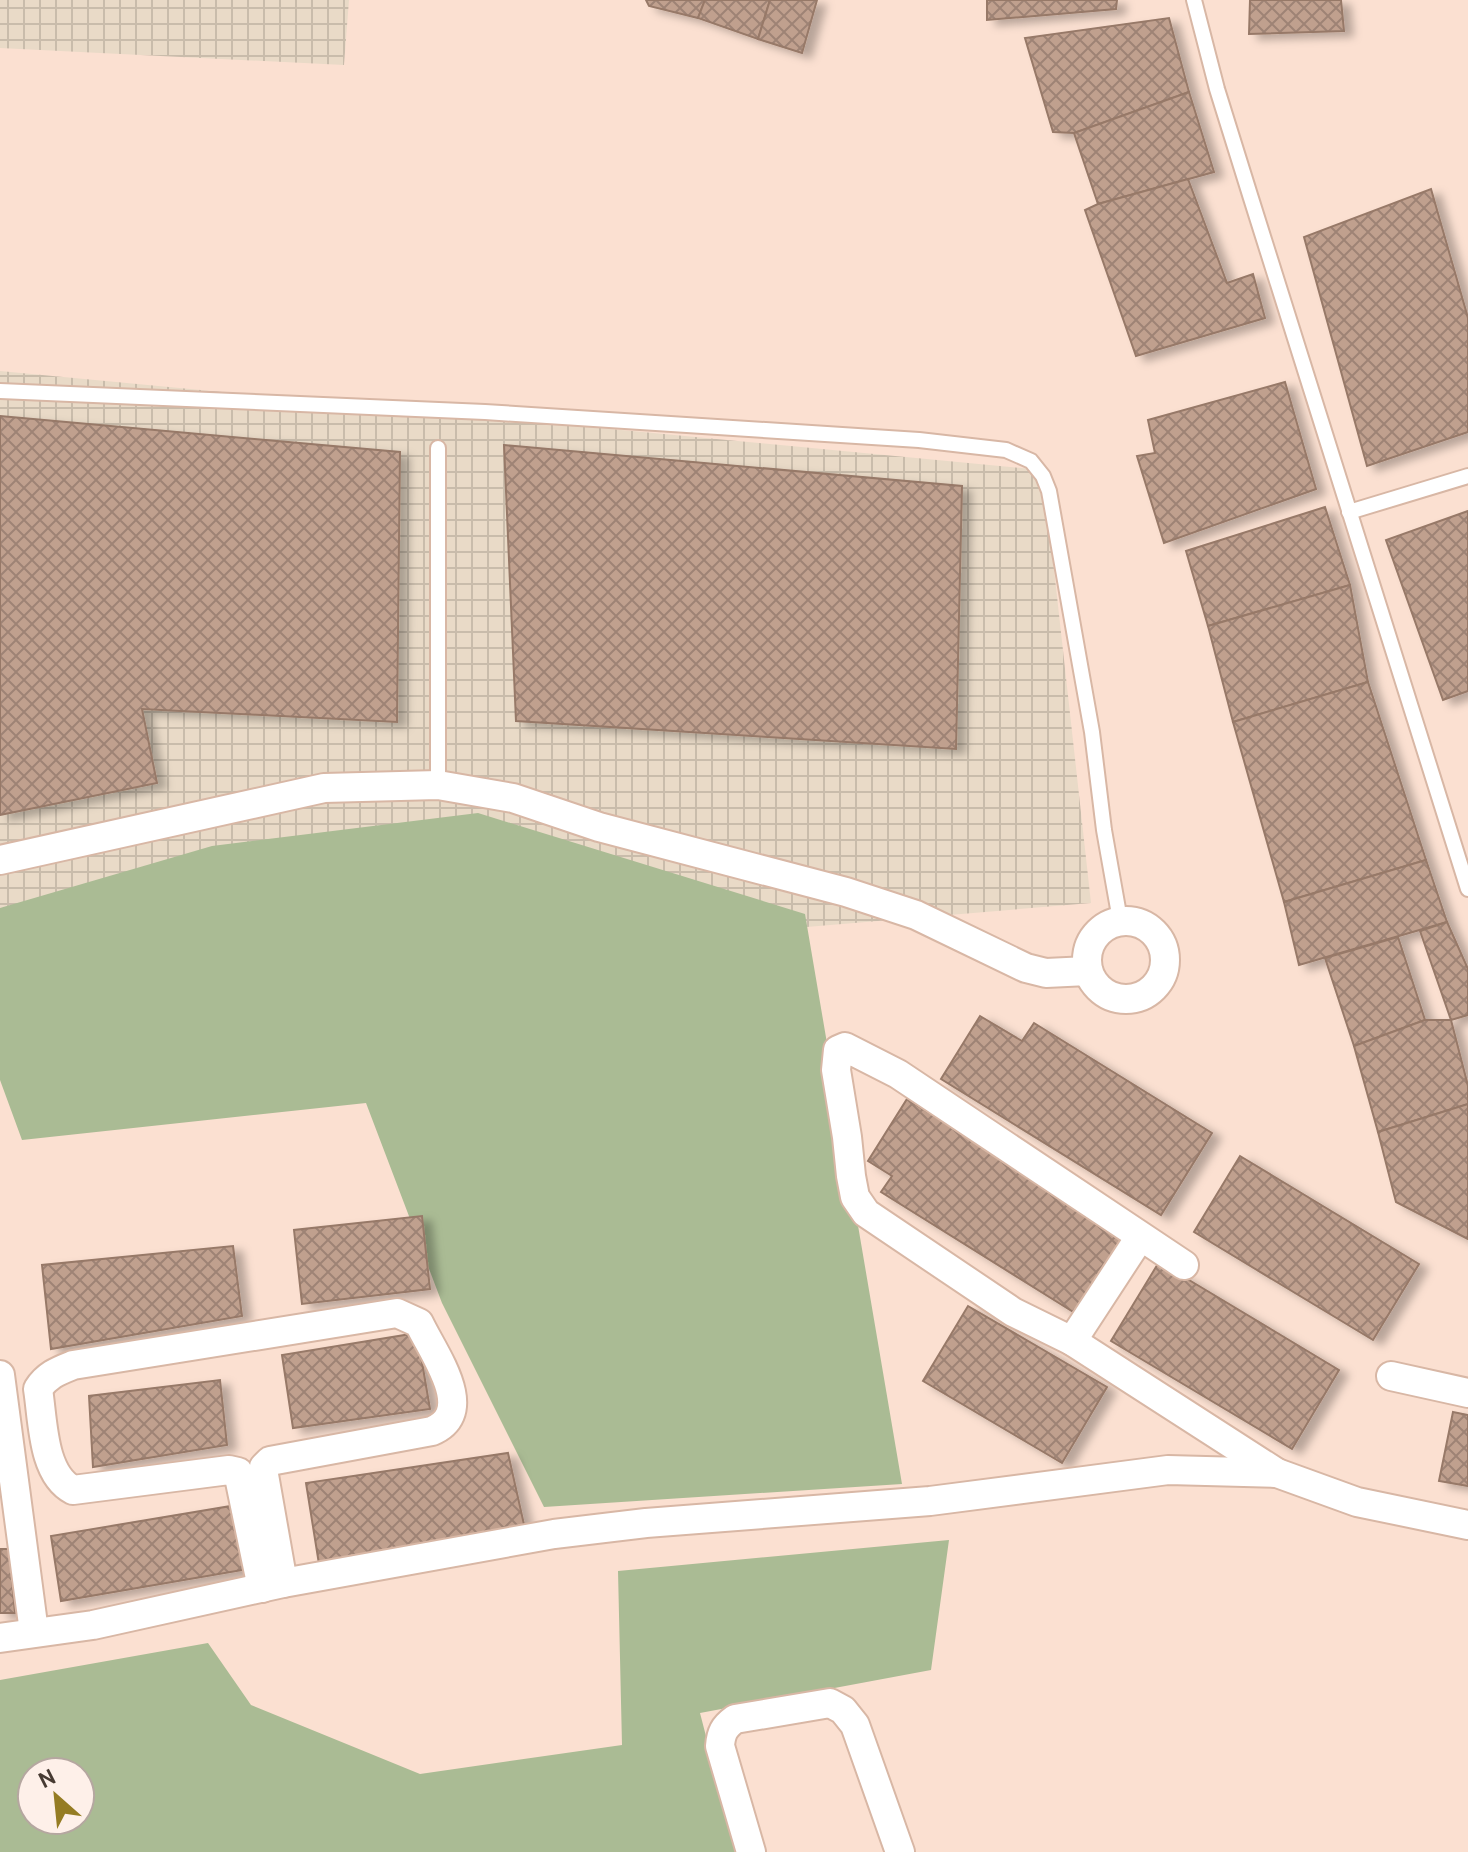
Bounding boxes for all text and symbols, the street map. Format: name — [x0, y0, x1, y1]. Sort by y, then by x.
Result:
north arrow — [16, 1756, 96, 1836]
text: N — [34, 1763, 60, 1794]

